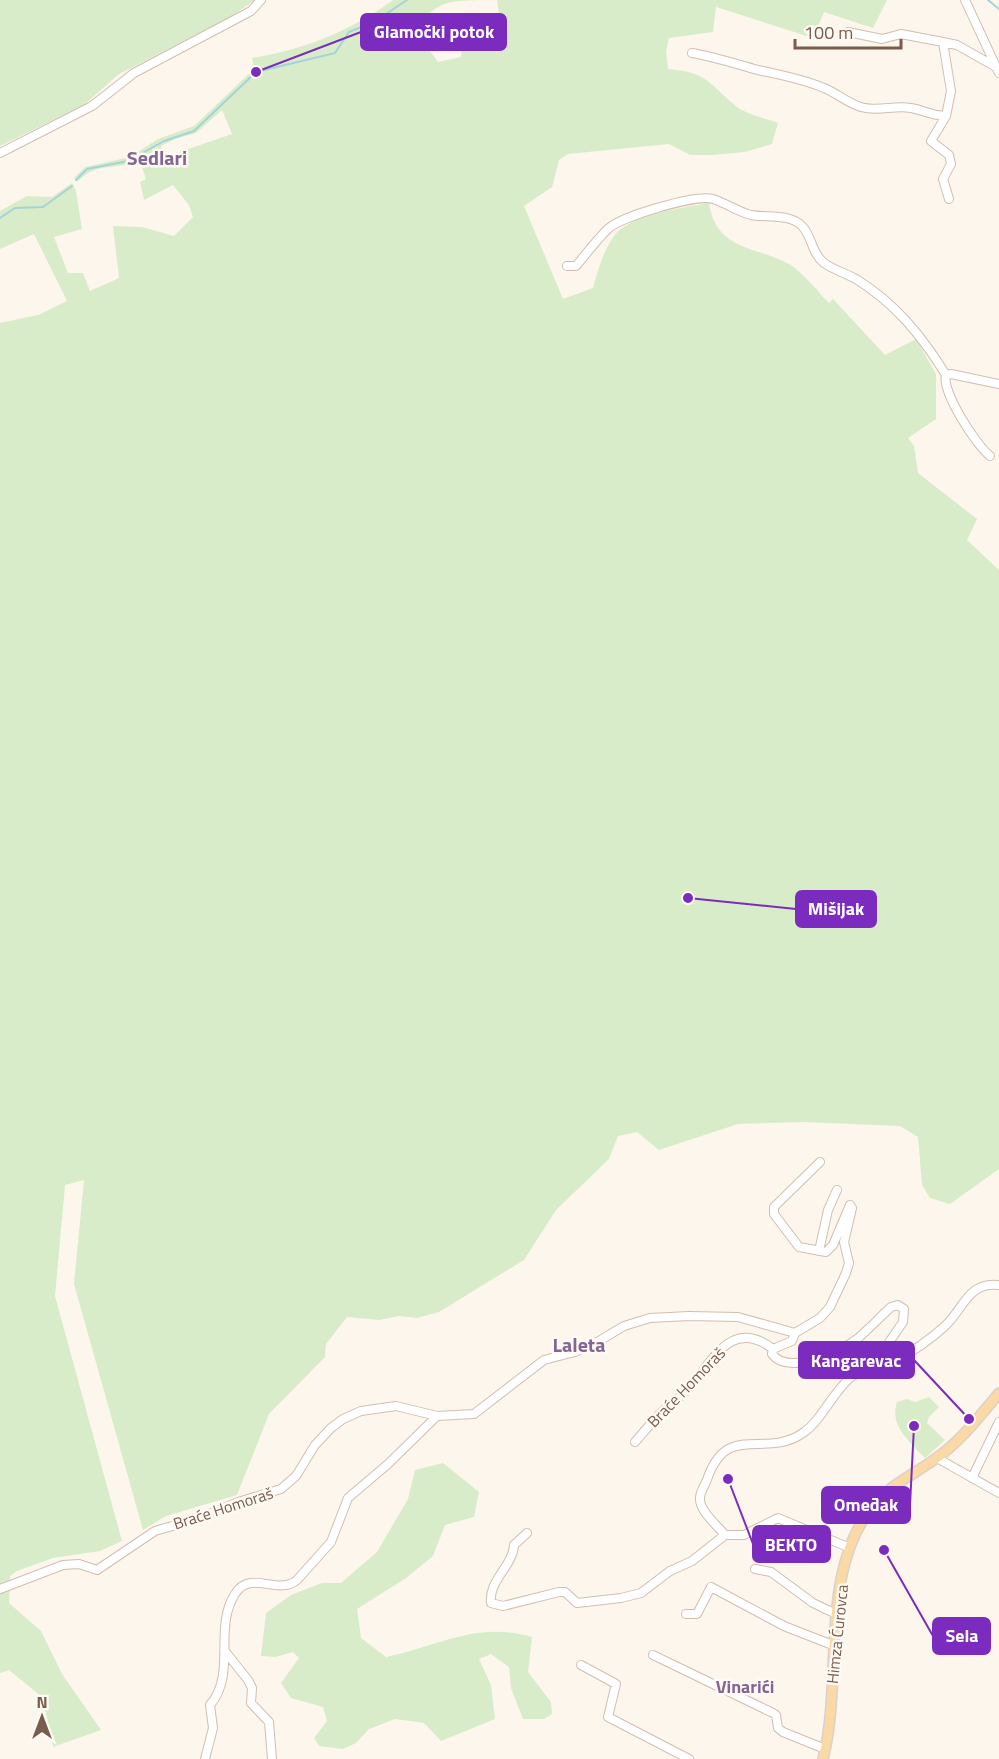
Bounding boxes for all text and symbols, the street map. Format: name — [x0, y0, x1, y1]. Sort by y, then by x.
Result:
scale bar — [795, 12, 902, 50]
callout: Glamočki potok — [361, 14, 506, 50]
text: Glamočki potok — [374, 18, 495, 45]
text: 100 m — [804, 19, 853, 46]
district label: Sedlari — [127, 142, 187, 173]
callout: Mišijak — [796, 891, 876, 927]
text: Mišijak — [808, 895, 865, 922]
district label: Laleta — [553, 1329, 605, 1360]
street label: Braće Homoraš — [641, 1341, 731, 1433]
callout: Kangarevac — [799, 1342, 914, 1378]
text: Kangarevac — [811, 1347, 901, 1374]
street label: Braće Homoraš — [170, 1481, 276, 1535]
callout: Omeđak — [822, 1487, 910, 1523]
text: Omeđak — [834, 1491, 899, 1518]
callout: BEKTO — [753, 1526, 830, 1562]
text: BEKTO — [765, 1531, 817, 1558]
street label: Himza Ćurovca — [820, 1583, 854, 1685]
callout: Sela — [933, 1618, 990, 1654]
text: Sela — [945, 1622, 979, 1649]
district label: Vinarići — [716, 1673, 774, 1700]
north arrow — [12, 1687, 72, 1747]
text: N — [36, 1690, 48, 1714]

